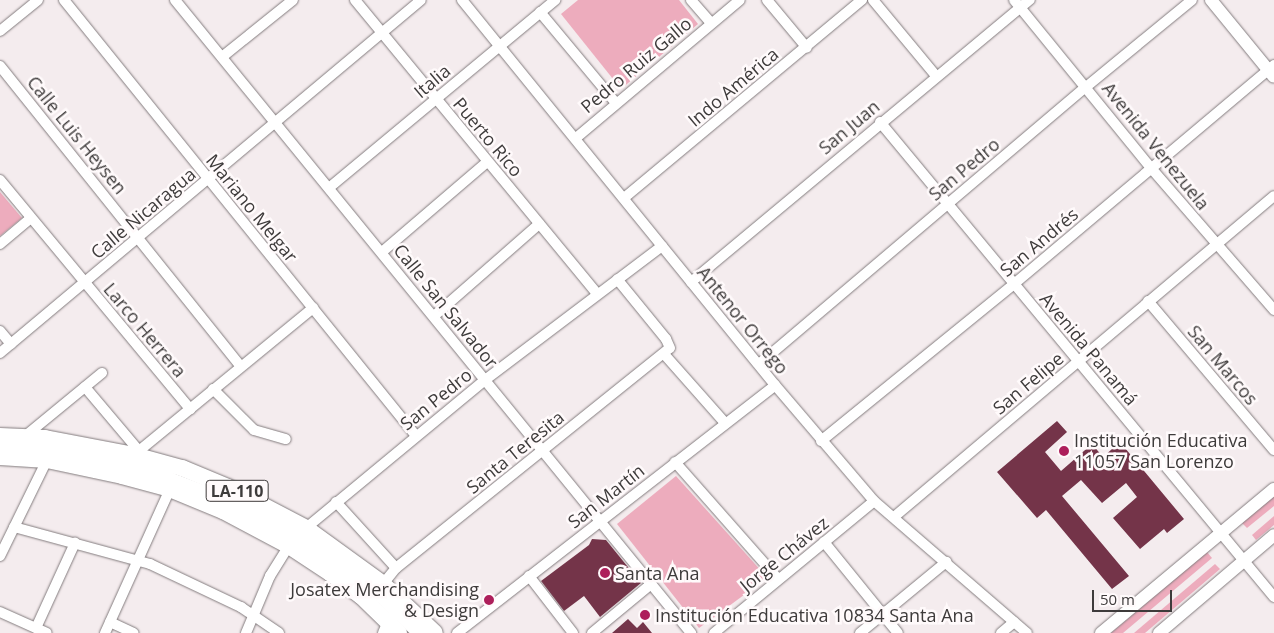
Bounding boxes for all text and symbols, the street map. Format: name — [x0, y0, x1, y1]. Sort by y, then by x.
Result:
street label: Pedro Ruiz Gallo — [576, 12, 696, 118]
street label: Indo América — [683, 43, 783, 131]
street label: Italia — [410, 60, 454, 102]
street label: Calle Luis Heysen — [23, 72, 131, 198]
street label: Avenida Venezuela — [1098, 78, 1214, 214]
street label: Puerto Rico — [449, 93, 527, 181]
street label: San Juan — [814, 95, 884, 159]
street label: San Pedro — [924, 133, 1004, 205]
street label: Mariano Melgar — [202, 150, 302, 266]
street label: Calle Nicaragua — [86, 163, 200, 263]
street label: San Andrés — [996, 203, 1082, 281]
street label: Calle San Salvador — [389, 240, 503, 372]
street label: Antenor Orrego — [693, 262, 793, 378]
street label: Larco Herrera — [99, 278, 191, 382]
street label: Avenida Panamá — [1036, 288, 1142, 410]
street label: San Marcos — [1183, 321, 1263, 409]
street label: San Felipe — [988, 347, 1068, 419]
street label: San Pedro — [396, 364, 476, 434]
street label: Santa Teresita — [462, 406, 568, 498]
place label: Institución Educativa 11057 San Lorenzo — [1074, 430, 1247, 472]
marker: Institución Educativa 11057 San Lorenzo — [1058, 445, 1070, 457]
street label: San Martín — [563, 459, 649, 533]
road number: LA-110 — [204, 478, 270, 504]
street label: Jorge Chávez — [735, 512, 833, 596]
place label: Santa Ana — [615, 562, 699, 584]
marker: Santa Ana — [599, 567, 611, 579]
place label: Josatex Merchandising & Design — [290, 579, 479, 622]
scale bar — [1094, 580, 1174, 612]
text: 50 m — [1100, 589, 1135, 609]
marker: Josatex Merchandising & Design — [483, 594, 495, 606]
place label: Institución Educativa 10834 Santa Ana — [655, 604, 974, 626]
marker: Institución Educativa 10834 Santa Ana — [639, 609, 651, 621]

